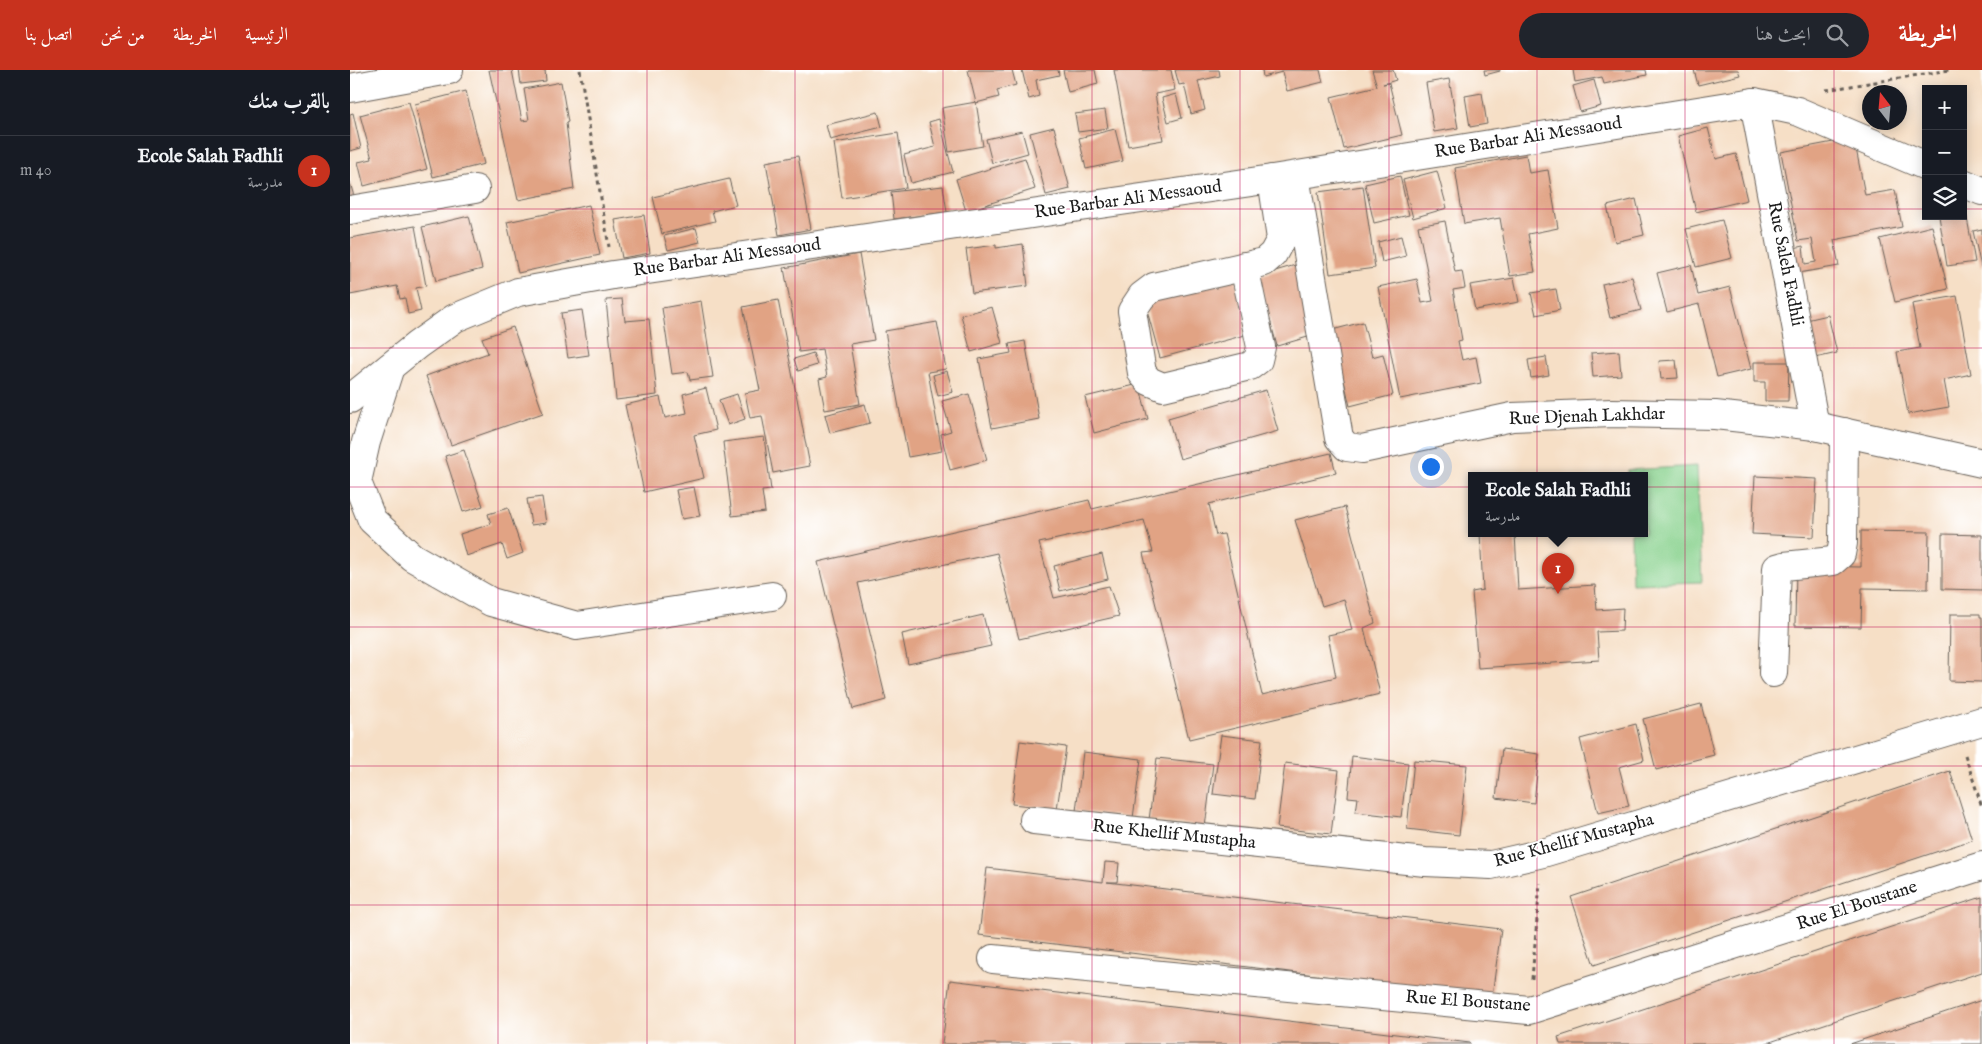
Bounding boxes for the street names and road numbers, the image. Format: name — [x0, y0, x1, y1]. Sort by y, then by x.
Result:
street label: Rue Barbar Ali Messaoud — [1433, 112, 1624, 164]
street label: Rue Barbar Ali Messaoud — [1033, 175, 1224, 225]
street label: Rue Saleh Fadhli — [1762, 200, 1808, 329]
street label: Rue Barbar Ali Messaoud — [632, 233, 823, 283]
street label: Rue Djenah Lakhdar — [1508, 403, 1666, 431]
street label: Rue Khellif Mustapha — [1492, 809, 1657, 873]
street label: Rue Khellif Mustapha — [1091, 815, 1257, 855]
street label: Rue El Boustane — [1794, 876, 1920, 936]
street label: Rue El Boustane — [1405, 986, 1531, 1018]

